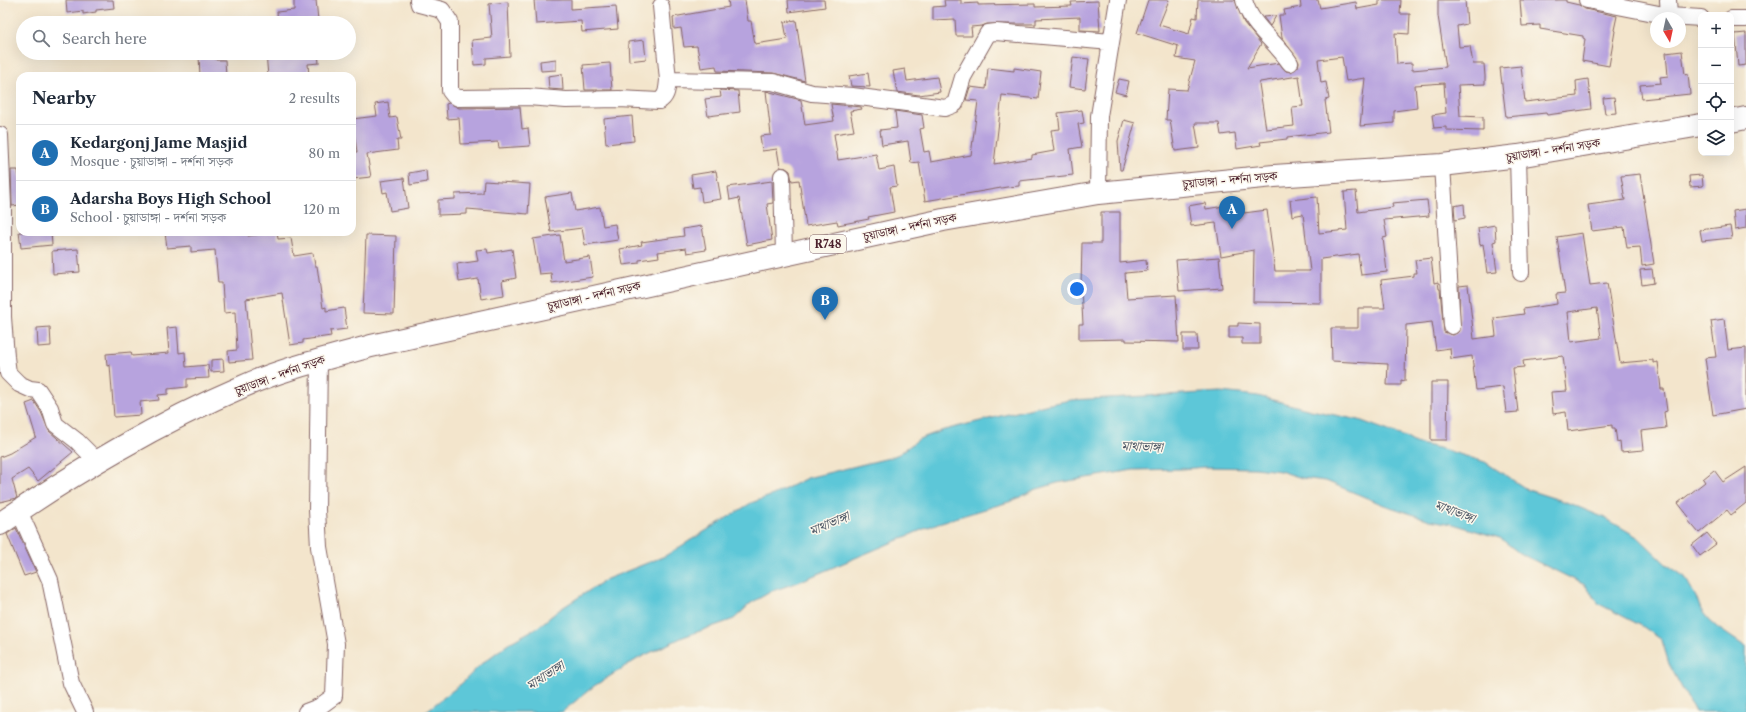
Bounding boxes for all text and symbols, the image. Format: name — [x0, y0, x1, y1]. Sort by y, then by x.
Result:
north arrow — [1650, 12, 1686, 48]
map controls — [1698, 12, 1734, 156]
button: + — [1698, 12, 1734, 48]
search box — [16, 16, 356, 60]
icon: search — [30, 27, 52, 49]
text: Search here — [62, 29, 147, 48]
button: − — [1698, 48, 1734, 84]
button: locate — [1698, 84, 1734, 120]
text: Nearby — [32, 88, 96, 108]
text: 2 results — [289, 90, 340, 106]
button: layers — [1698, 120, 1734, 156]
text: Kedargonj Jame Masjid — [70, 133, 247, 152]
street label: চুয়াডাঙ্গা - দর্শনা সড়ক — [1504, 135, 1602, 165]
text: A — [40, 145, 50, 161]
text: 80 m — [308, 145, 340, 161]
text: Mosque · চুয়াডাঙ্গা - দর্শনা সড়ক — [70, 153, 233, 169]
street label: চুয়াডাঙ্গা - দর্শনা সড়ক — [1181, 168, 1279, 192]
text: Adarsha Boys High School — [70, 189, 271, 208]
pin: A — [1219, 196, 1245, 229]
text: B — [40, 201, 50, 217]
text: 120 m — [303, 201, 340, 217]
text: School · চুয়াডাঙ্গা - দর্শনা সড়ক — [70, 209, 226, 225]
street label: চুয়াডাঙ্গা - দর্শনা সড়ক — [861, 209, 959, 245]
road number: R748 — [810, 235, 846, 253]
street label: চুয়াডাঙ্গা - দর্শনা সড়ক — [545, 277, 643, 314]
your location — [1067, 279, 1087, 299]
pin: B — [812, 287, 838, 320]
street label: চুয়াডাঙ্গা - দর্শনা সড়ক — [232, 351, 328, 399]
water label: মাথাভাঙ্গা — [1121, 437, 1165, 455]
water label: মাথাভাঙ্গা — [1433, 496, 1479, 526]
water label: মাথাভাঙ্গা — [807, 507, 853, 539]
water label: মাথাভাঙ্গা — [523, 656, 568, 693]

